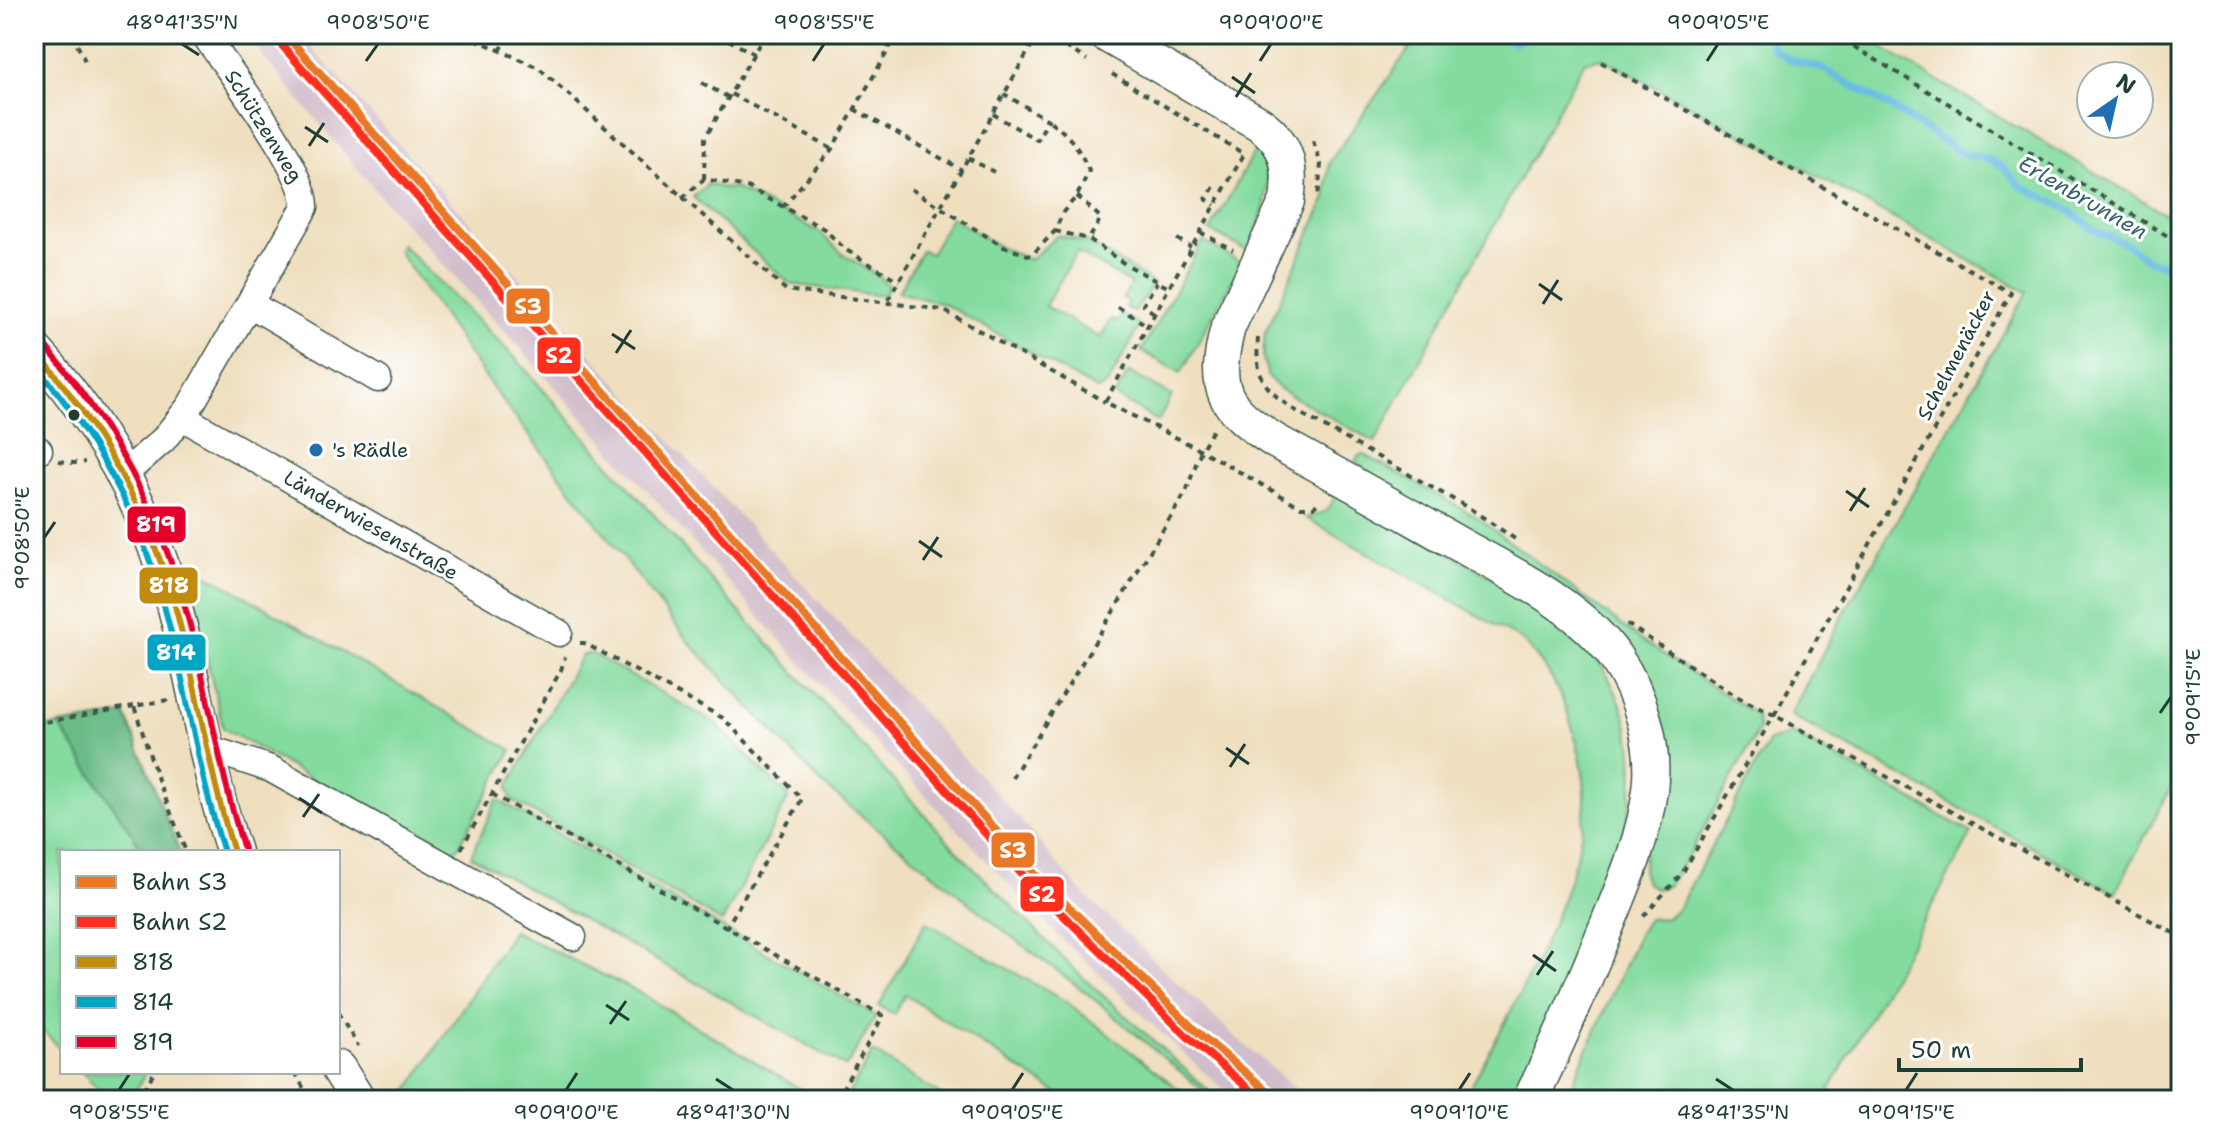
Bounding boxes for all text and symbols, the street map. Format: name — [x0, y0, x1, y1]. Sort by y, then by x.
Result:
text: 48°41'35"N — [126, 9, 238, 35]
text: 9°08'50"E — [326, 9, 430, 35]
text: 9°08'55"E — [773, 9, 875, 35]
text: 9°09'00"E — [1219, 9, 1323, 35]
text: 9°09'05"E — [1667, 9, 1769, 35]
north arrow — [2075, 60, 2155, 140]
street label: Schützenweg — [219, 65, 309, 187]
text: N — [2111, 67, 2141, 101]
water label: Erlenbrunnen — [2013, 149, 2153, 246]
street label: Schelmenäcker — [1911, 285, 2001, 425]
line badge: S3 — [505, 287, 551, 325]
text: S3 — [514, 292, 542, 321]
line badge: S2 — [536, 336, 582, 375]
text: S2 — [545, 341, 573, 370]
unlabelled marker — [66, 407, 82, 423]
place label: 's Rädle — [332, 437, 408, 463]
marker: 's Rädle — [307, 441, 325, 459]
street label: Länderwiesenstraße — [279, 464, 463, 586]
text: 9°08'50"E — [9, 486, 35, 590]
line badge: 819 — [126, 505, 187, 544]
text: 819 — [136, 510, 176, 539]
line badge: 818 — [138, 566, 199, 605]
text: 818 — [149, 571, 189, 600]
line badge: 814 — [146, 633, 207, 672]
text: 814 — [156, 638, 197, 667]
text: 9°09'15"E — [2180, 648, 2206, 746]
line badge: S3 — [990, 831, 1036, 869]
text: S3 — [999, 836, 1027, 865]
legend — [60, 850, 340, 1074]
text: Bahn S3 — [132, 866, 228, 898]
line badge: S2 — [1019, 875, 1065, 913]
text: S2 — [1028, 880, 1056, 909]
text: Bahn S2 — [132, 906, 228, 938]
text: 818 — [132, 946, 174, 978]
text: 814 — [132, 986, 174, 1018]
scale bar — [1899, 1022, 2081, 1072]
text: 819 — [132, 1026, 174, 1058]
text: 50 m — [1911, 1034, 1971, 1066]
text: 9°08'55"E — [68, 1099, 170, 1125]
text: 9°09'00"E — [514, 1099, 618, 1125]
text: 48°41'30"N — [676, 1099, 790, 1125]
text: 9°09'05"E — [961, 1099, 1063, 1125]
text: 9°09'10"E — [1409, 1099, 1509, 1125]
text: 48°41'35"N — [1677, 1099, 1789, 1125]
text: 9°09'15"E — [1857, 1099, 1955, 1125]

